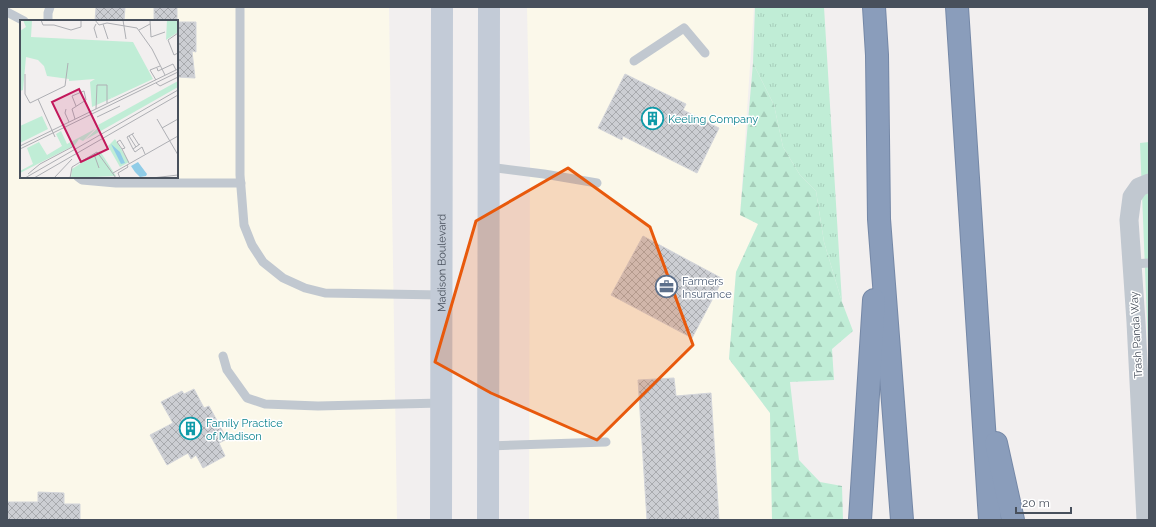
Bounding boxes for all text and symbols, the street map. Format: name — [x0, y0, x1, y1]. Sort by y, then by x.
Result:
inset map — [20, 20, 178, 178]
building icon: Keeling Company — [639, 106, 665, 132]
place label: Keeling Company — [668, 113, 758, 126]
street label: Madison Boulevard — [435, 214, 449, 312]
office icon: Farmers Insurance — [654, 274, 680, 300]
place label: Farmers Insurance — [682, 275, 732, 301]
street label: Trash Panda Way — [1128, 291, 1145, 379]
building icon: Family Practice of Madison — [178, 416, 204, 442]
place label: Family Practice of Madison — [206, 417, 283, 443]
scale bar — [1016, 489, 1071, 515]
text: 20 m — [1022, 496, 1050, 510]

